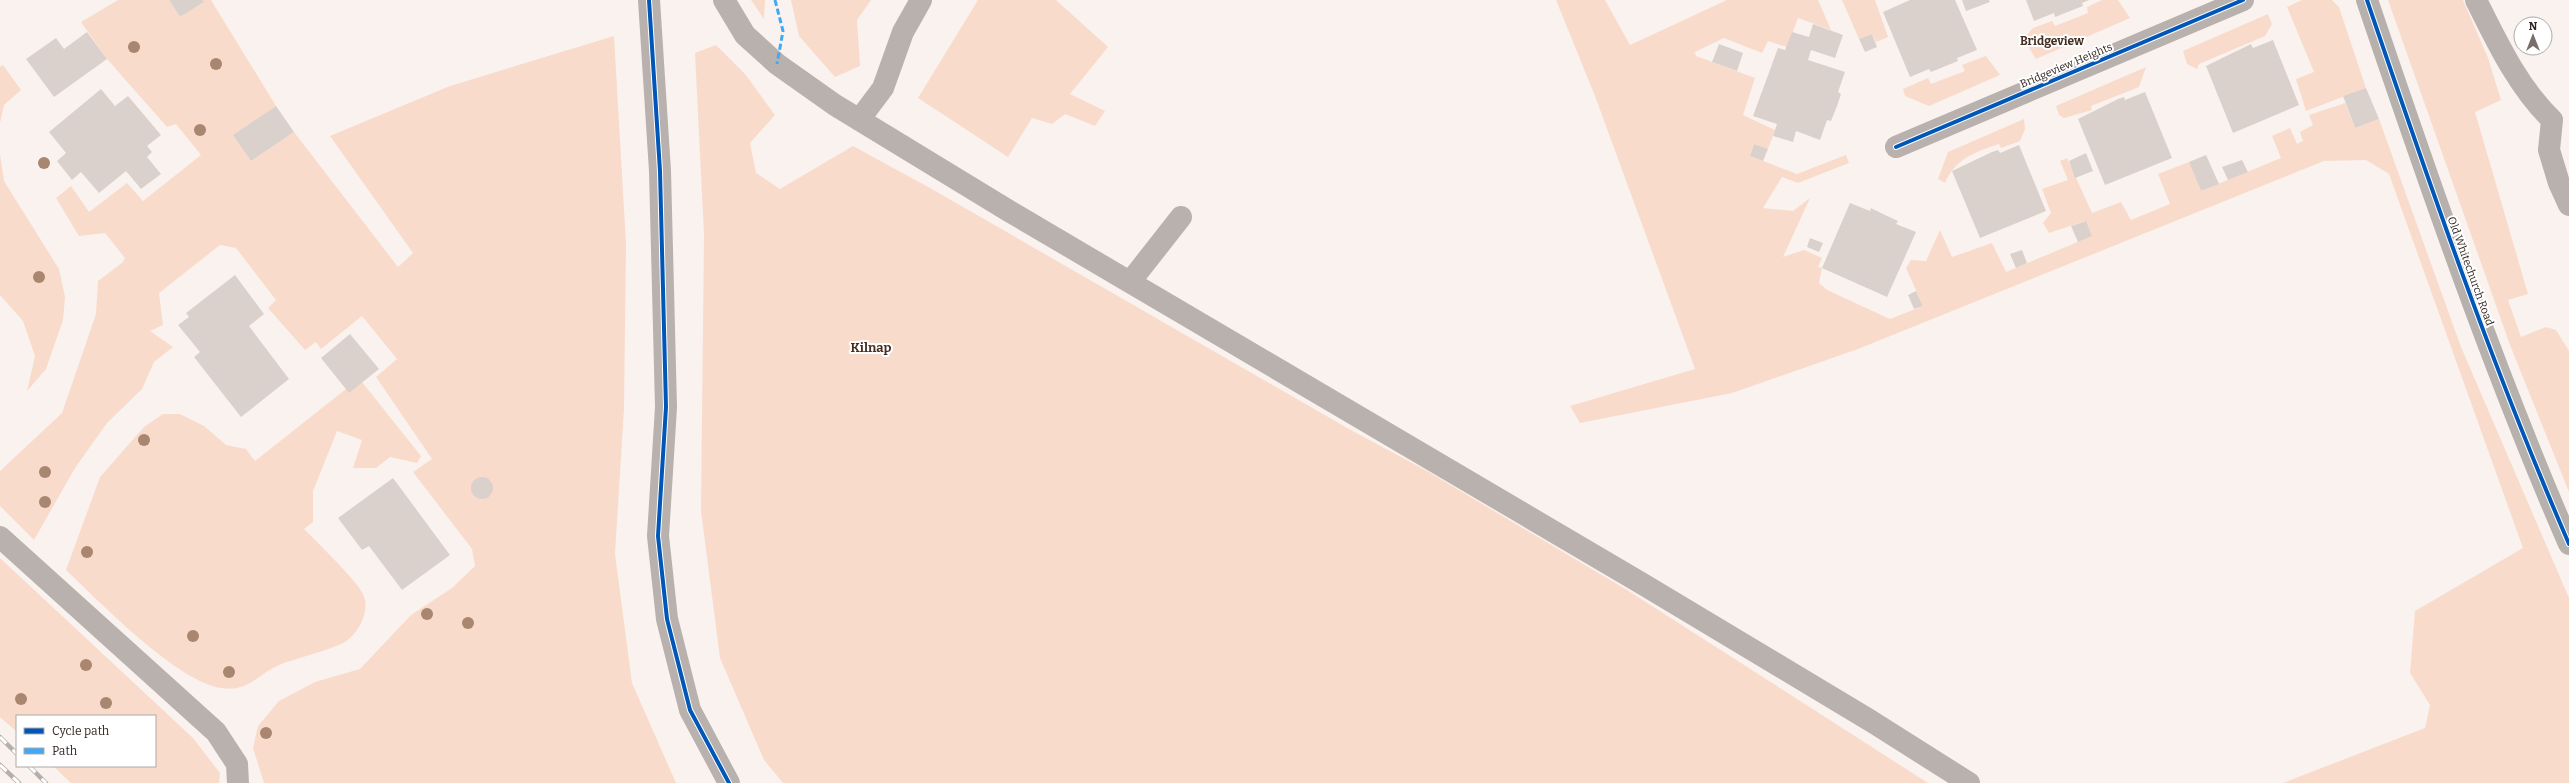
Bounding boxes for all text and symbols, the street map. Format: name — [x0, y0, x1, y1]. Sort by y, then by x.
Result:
north arrow — [2513, 16, 2553, 56]
text: N — [2529, 20, 2538, 33]
district label: Bridgeview — [2020, 34, 2085, 48]
street label: Bridgeview Heights — [2018, 40, 2114, 91]
street label: Old Whitechurch Road — [2445, 215, 2496, 328]
district label: Kilnap — [851, 340, 892, 355]
legend — [16, 715, 156, 767]
text: Cycle path — [52, 724, 110, 738]
text: Path — [52, 744, 78, 758]

